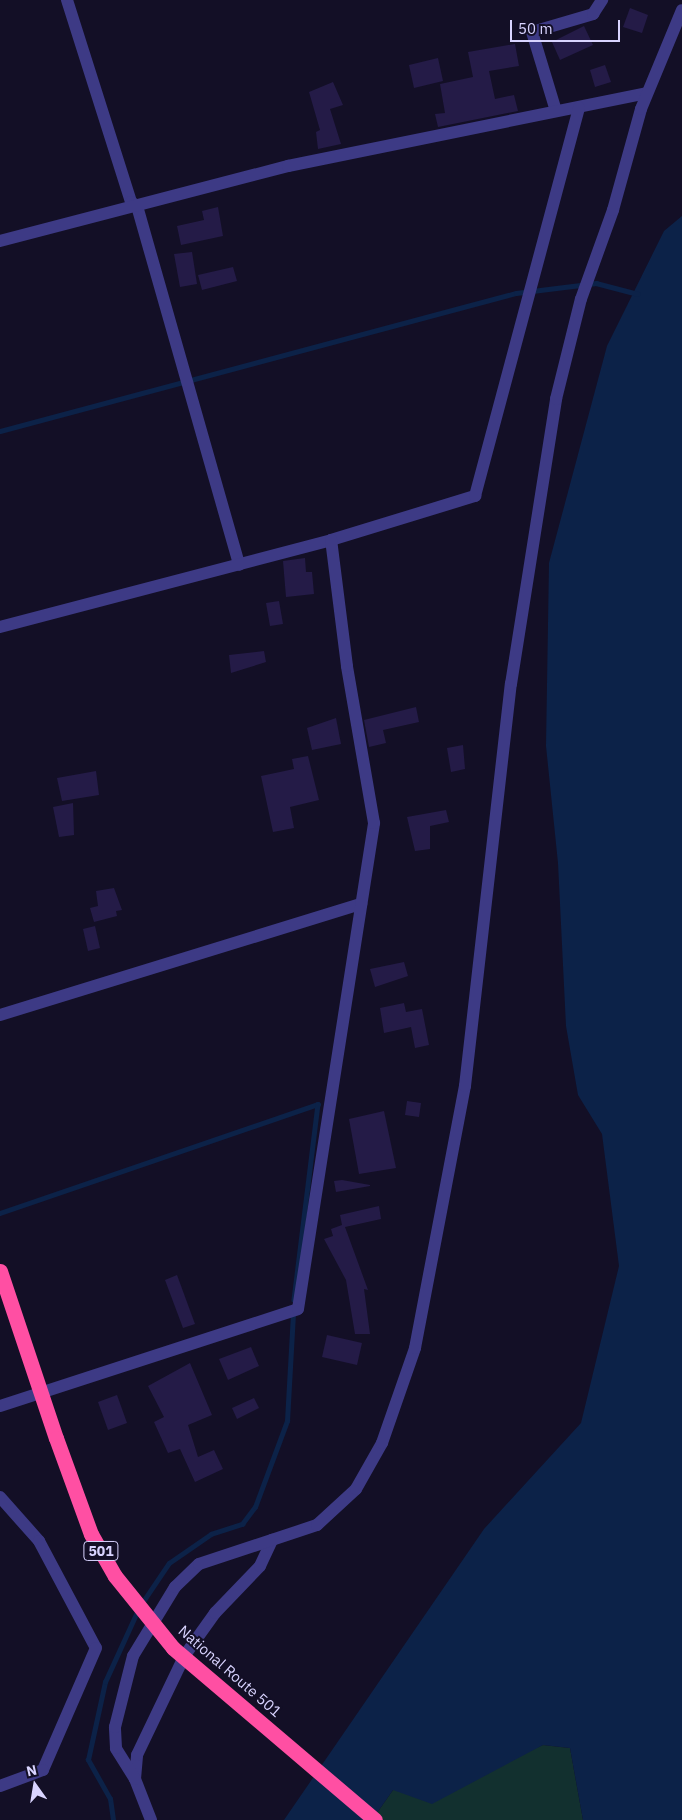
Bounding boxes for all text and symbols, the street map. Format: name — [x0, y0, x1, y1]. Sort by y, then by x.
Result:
scale bar — [512, 10, 622, 42]
text: 50 m — [518, 19, 553, 38]
road number: 501 — [82, 1540, 120, 1562]
street label: National Route 501 — [175, 1621, 285, 1721]
north arrow — [10, 1760, 60, 1810]
text: N — [25, 1760, 39, 1780]

